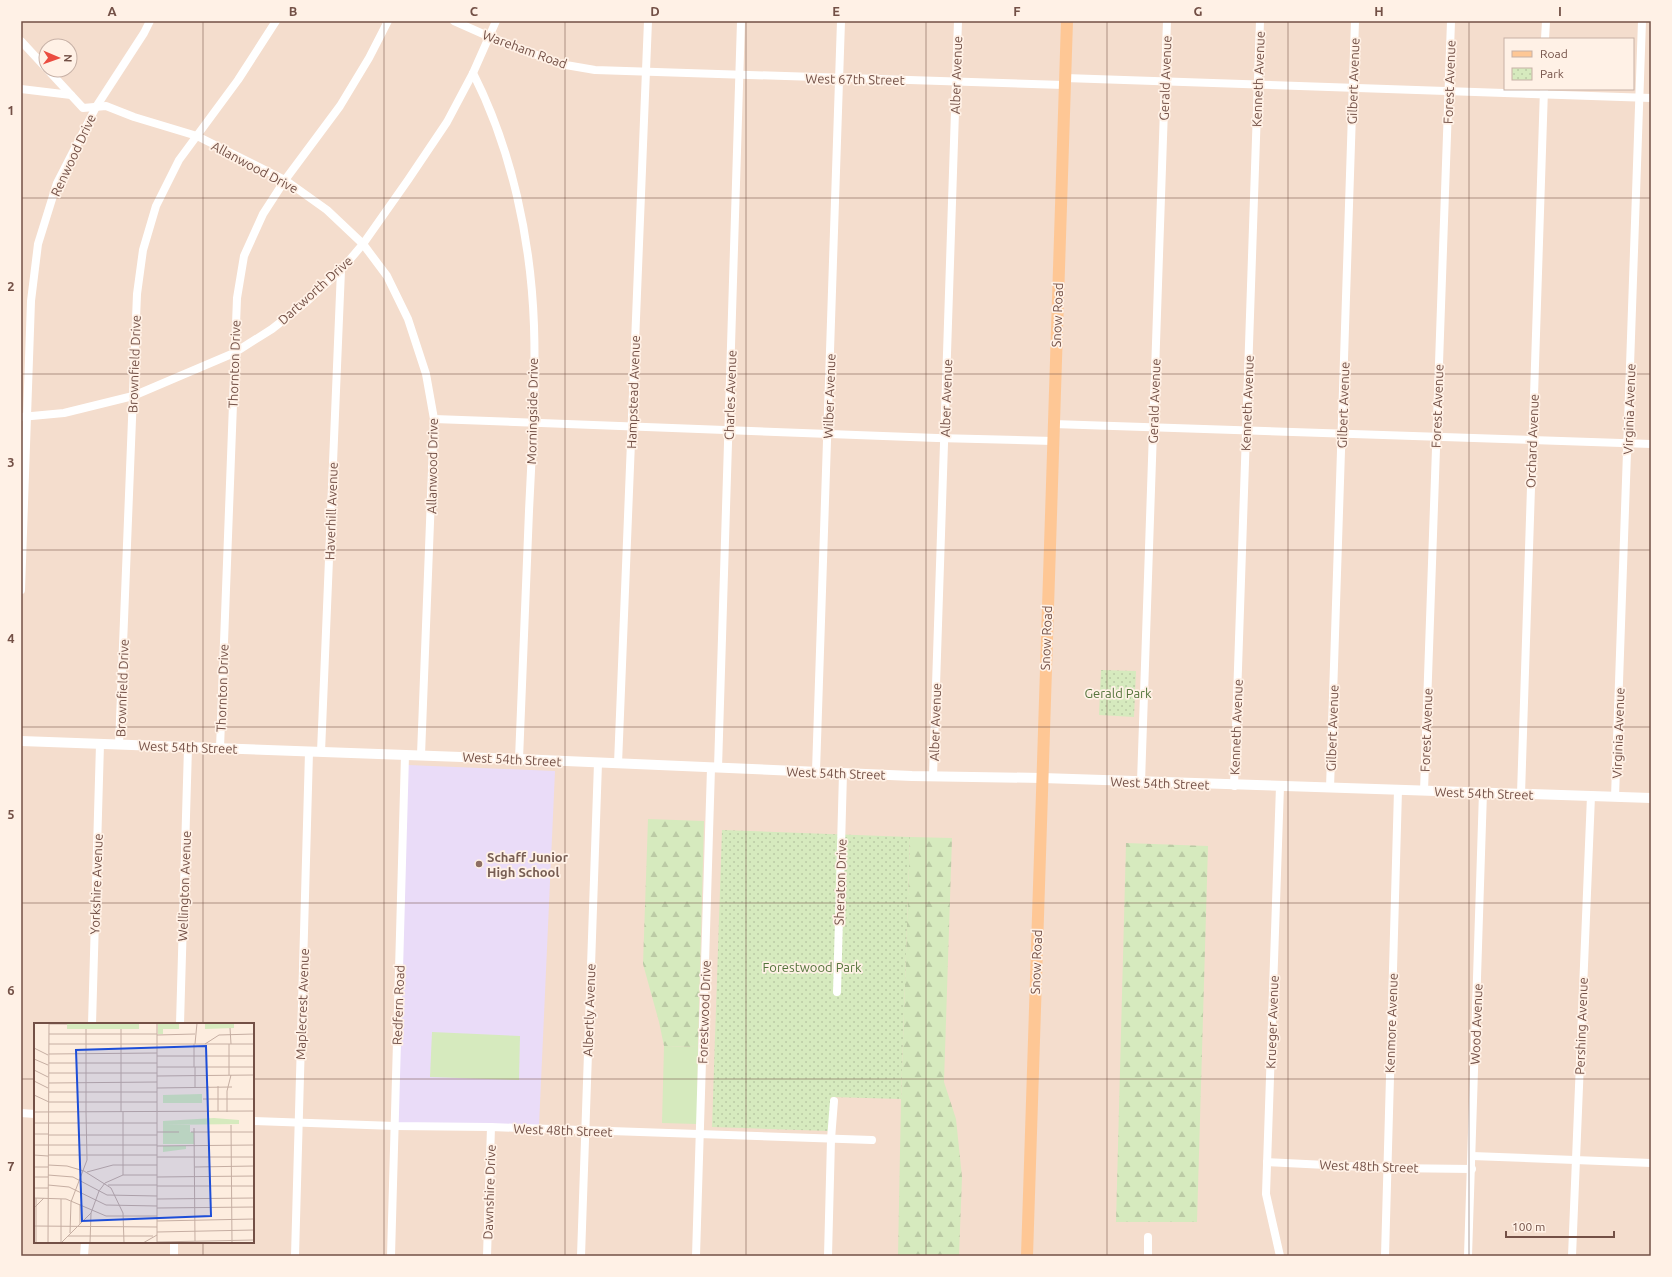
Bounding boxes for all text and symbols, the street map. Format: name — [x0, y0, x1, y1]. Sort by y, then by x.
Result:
text: A — [107, 4, 117, 18]
text: B — [289, 4, 298, 18]
text: C — [470, 4, 479, 18]
text: D — [650, 4, 660, 18]
text: E — [832, 4, 840, 18]
text: F — [1013, 4, 1021, 18]
text: G — [1194, 4, 1203, 18]
text: H — [1374, 4, 1384, 18]
text: I — [1558, 4, 1562, 18]
street label: Wareham Road — [481, 27, 569, 71]
street label: Kenneth Avenue — [1249, 31, 1267, 127]
street label: Gerald Avenue — [1157, 35, 1173, 121]
street label: Alber Avenue — [948, 36, 964, 114]
street label: Gilbert Avenue — [1344, 37, 1362, 125]
north arrow — [38, 38, 78, 78]
legend — [1504, 38, 1634, 90]
street label: Forest Avenue — [1441, 40, 1457, 124]
text: Road — [1540, 47, 1568, 60]
text: N — [62, 54, 74, 63]
text: Park — [1540, 67, 1564, 80]
street label: West 67th Street — [805, 71, 905, 87]
text: 1 — [7, 103, 15, 117]
street label: Renwood Drive — [48, 112, 98, 198]
street label: Allanwood Drive — [209, 138, 301, 196]
street label: Dartworth Drive — [275, 253, 355, 327]
text: 2 — [7, 279, 15, 293]
street label: Snow Road — [1049, 282, 1065, 348]
street label: Brownfield Drive — [125, 315, 143, 413]
street label: Thornton Drive — [225, 320, 243, 408]
street label: Hampstead Avenue — [624, 335, 642, 449]
street label: Charles Avenue — [721, 350, 739, 440]
street label: Wilber Avenue — [821, 353, 837, 439]
street label: Kenneth Avenue — [1238, 355, 1256, 451]
street label: Morningside Drive — [524, 358, 540, 464]
street label: Gerald Avenue — [1146, 358, 1162, 444]
street label: Alber Avenue — [938, 359, 954, 437]
street label: Gilbert Avenue — [1334, 361, 1352, 449]
street label: Virginia Avenue — [1620, 363, 1638, 455]
street label: Forest Avenue — [1429, 364, 1445, 448]
street label: Orchard Avenue — [1523, 394, 1541, 488]
street label: Allanwood Drive — [424, 418, 440, 514]
text: 3 — [7, 455, 15, 469]
street label: Haverhill Avenue — [322, 462, 340, 560]
street label: Snow Road — [1038, 605, 1054, 671]
text: 4 — [7, 631, 15, 645]
street label: Brownfield Drive — [113, 639, 131, 737]
street label: Thornton Drive — [213, 644, 231, 732]
street label: Kenneth Avenue — [1227, 679, 1245, 775]
street label: Alber Avenue — [927, 683, 943, 761]
street label: Gilbert Avenue — [1323, 684, 1341, 772]
park label: Gerald Park — [1084, 686, 1152, 700]
street label: Virginia Avenue — [1609, 687, 1627, 779]
street label: Forest Avenue — [1418, 688, 1434, 772]
street label: West 54th Street — [138, 738, 238, 756]
street label: West 54th Street — [462, 749, 562, 769]
street label: West 54th Street — [786, 764, 886, 782]
street label: West 54th Street — [1110, 774, 1210, 792]
street label: West 54th Street — [1434, 784, 1534, 802]
text: 5 — [7, 807, 15, 821]
street label: Wellington Avenue — [175, 830, 193, 942]
street label: Yorkshire Avenue — [87, 833, 105, 935]
street label: Sheraton Drive — [831, 838, 849, 926]
place label: Schaff Junior High School — [487, 850, 569, 879]
marker: Schaff Junior High School — [474, 859, 484, 869]
street label: Snow Road — [1028, 929, 1044, 995]
street label: Maplecrest Avenue — [293, 948, 311, 1060]
street label: Forestwood Drive — [695, 960, 713, 1064]
park label: Forestwood Park — [763, 960, 862, 974]
street label: Albertly Avenue — [580, 963, 598, 1057]
street label: Redfern Road — [390, 965, 406, 1045]
street label: Kenmore Avenue — [1382, 973, 1400, 1073]
street label: Krueger Avenue — [1263, 975, 1281, 1069]
street label: Pershing Avenue — [1572, 977, 1590, 1075]
text: 6 — [7, 983, 15, 997]
street label: Wood Avenue — [1468, 983, 1484, 1065]
inset map — [34, 1023, 254, 1243]
street label: West 48th Street — [513, 1121, 613, 1139]
street label: Dawnshire Drive — [480, 1144, 498, 1240]
street label: West 48th Street — [1319, 1157, 1419, 1175]
text: 7 — [7, 1159, 15, 1173]
scale bar — [1506, 1213, 1614, 1239]
text: 100 m — [1512, 1220, 1545, 1233]

